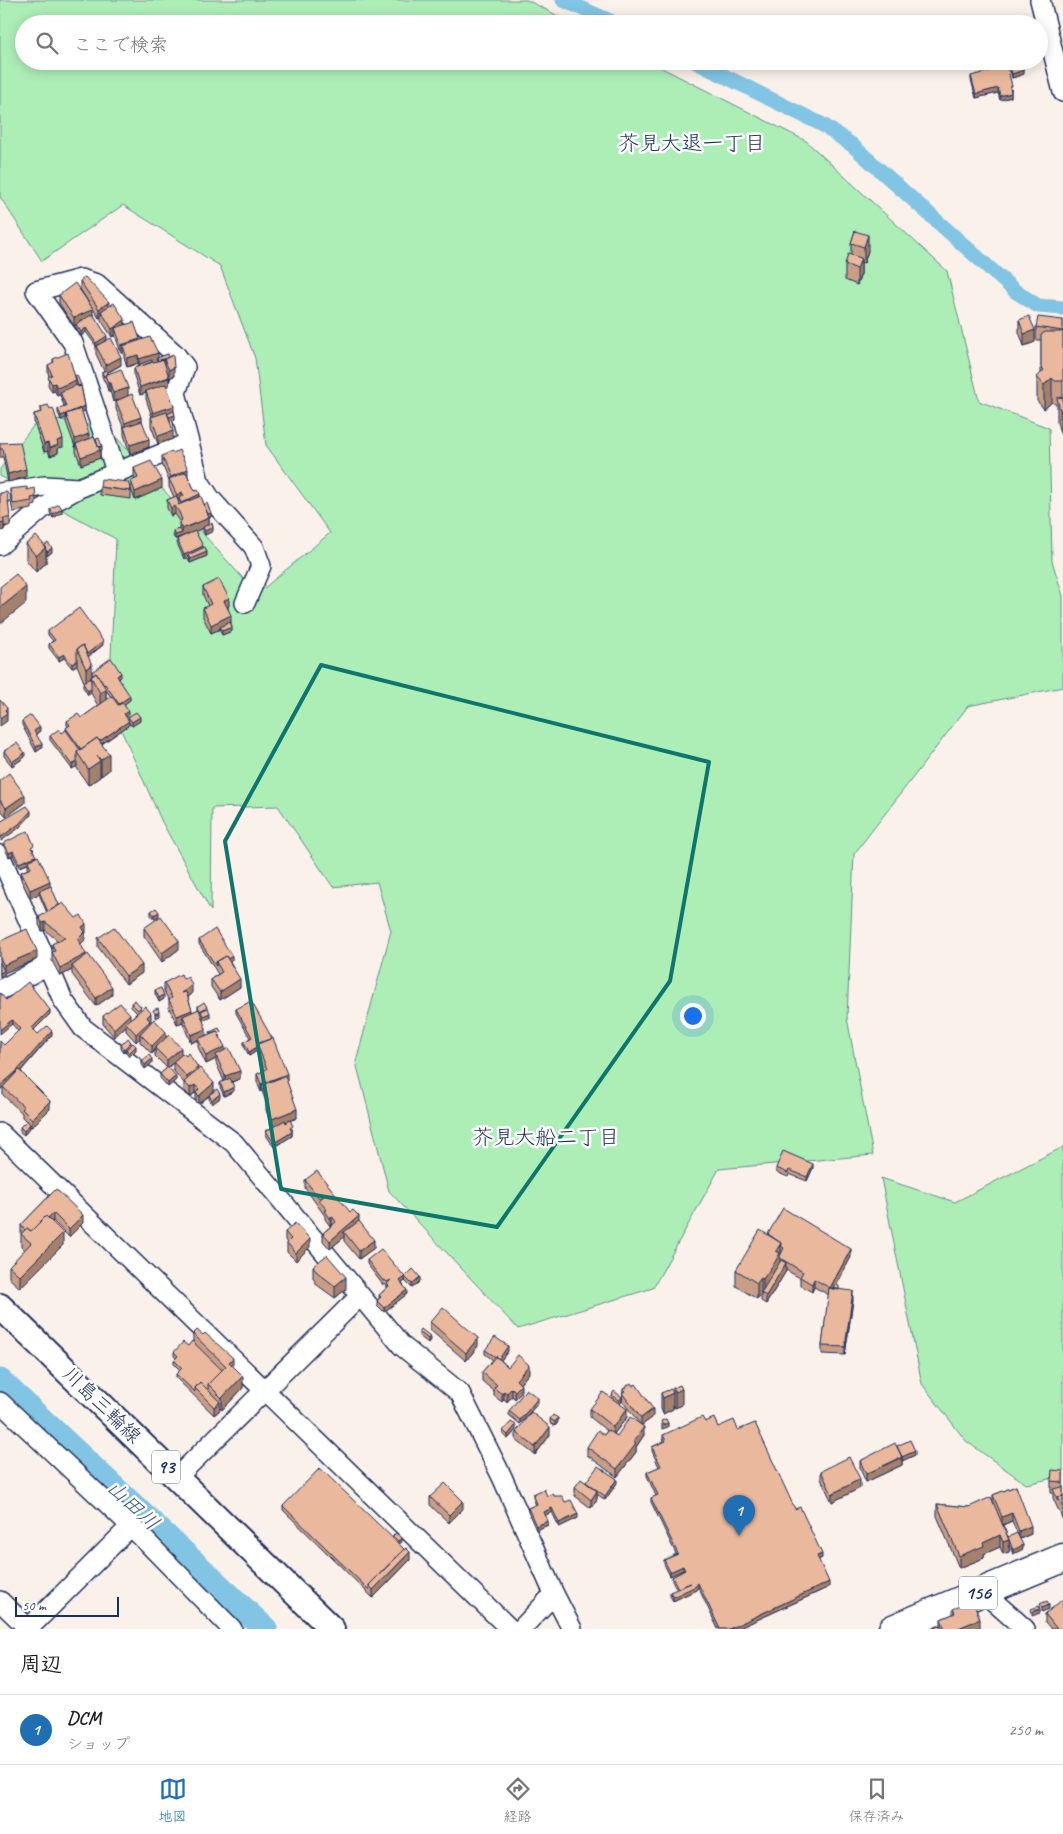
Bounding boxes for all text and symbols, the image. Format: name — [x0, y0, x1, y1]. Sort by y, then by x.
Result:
search box — [15, 15, 1048, 70]
icon: search — [33, 29, 61, 57]
text: ここで検索 — [73, 33, 168, 57]
district label: 芥見大退一丁目 — [619, 130, 766, 156]
your location — [680, 1003, 706, 1029]
district label: 芥見大船二丁目 — [473, 1124, 620, 1150]
street label: 川島三輪線 — [57, 1361, 147, 1449]
road number: 93 — [152, 1450, 180, 1484]
water label: 山田川 — [101, 1474, 165, 1536]
pin: 1 — [723, 1495, 755, 1536]
road number: 156 — [959, 1576, 997, 1610]
scale bar — [15, 1594, 119, 1617]
text: 50 m — [22, 1597, 46, 1614]
text: 周辺 — [20, 1651, 62, 1677]
text: DCM — [67, 1706, 101, 1730]
text: 1 — [32, 1720, 40, 1740]
text: 250 m — [1009, 1720, 1043, 1740]
text: ショップ — [67, 1734, 130, 1754]
tab: 地図 — [159, 1775, 187, 1825]
tab: 経路 — [504, 1775, 532, 1825]
tab: 保存済み — [849, 1775, 905, 1825]

